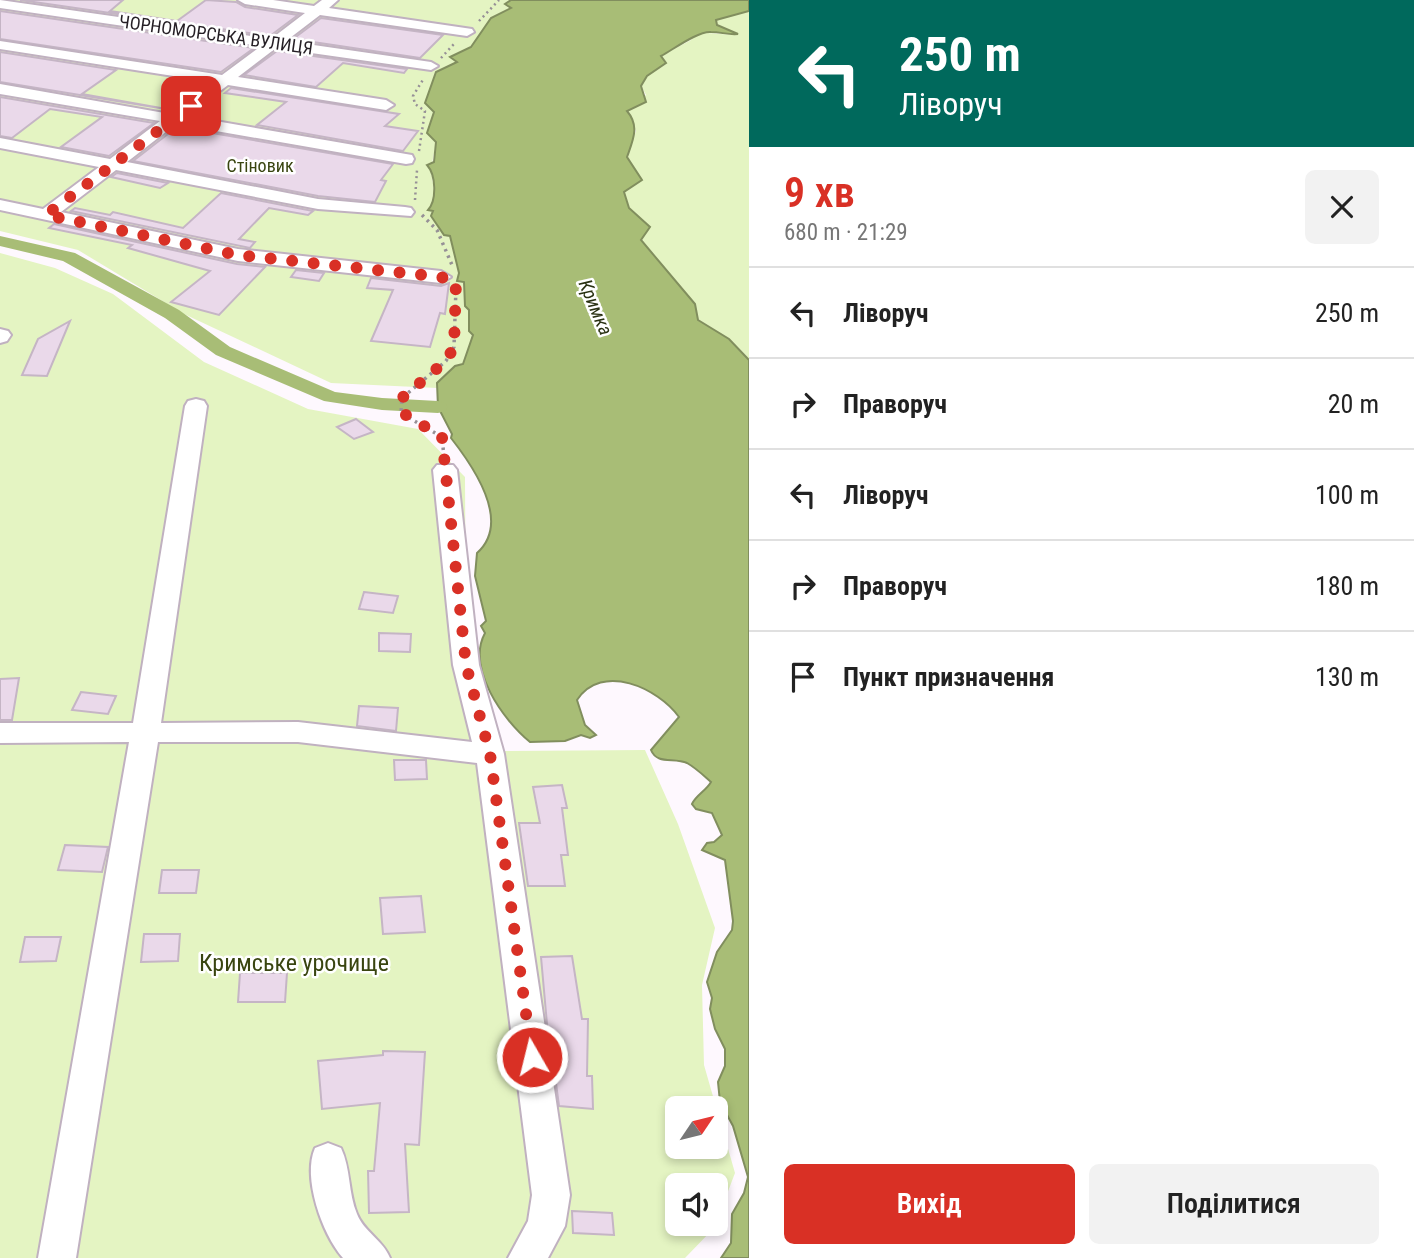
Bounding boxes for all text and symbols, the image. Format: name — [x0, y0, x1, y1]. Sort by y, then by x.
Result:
street label: ЧОРНОМОРСЬКА ВУЛИЦЯ — [118, 10, 314, 59]
text: 250 m — [899, 26, 1021, 83]
icon: left — [784, 28, 875, 119]
pin — [161, 76, 221, 136]
text: Ліворуч — [899, 85, 1003, 123]
icon: arrive — [172, 87, 210, 125]
park label: Стіновик — [226, 155, 294, 176]
text: 9 хв — [784, 168, 855, 217]
button: close — [1305, 170, 1379, 244]
text: 680 m · 21:29 — [784, 219, 908, 246]
water label: Кримка — [574, 276, 617, 338]
icon: left — [784, 294, 822, 332]
text: Ліворуч — [843, 298, 928, 328]
text: 250 m — [1315, 298, 1379, 328]
icon: right — [784, 385, 822, 423]
text: Праворуч — [843, 389, 947, 419]
text: 20 m — [1328, 389, 1379, 419]
icon: left — [784, 476, 822, 514]
text: Ліворуч — [843, 480, 928, 510]
text: 100 m — [1315, 480, 1379, 510]
icon: right — [784, 567, 822, 605]
text: Праворуч — [843, 571, 947, 601]
text: 180 m — [1315, 571, 1379, 601]
icon: arrive — [784, 658, 822, 696]
text: Пункт призначення — [843, 662, 1054, 692]
text: 130 m — [1315, 662, 1379, 692]
park label: Кримське урочище — [199, 949, 389, 977]
position arrow — [495, 1020, 569, 1094]
north arrow — [665, 1096, 728, 1158]
map controls — [665, 1096, 728, 1236]
button: Вихід — [784, 1164, 1075, 1244]
button: Поділитися — [1089, 1164, 1379, 1244]
button: sound — [665, 1173, 728, 1236]

